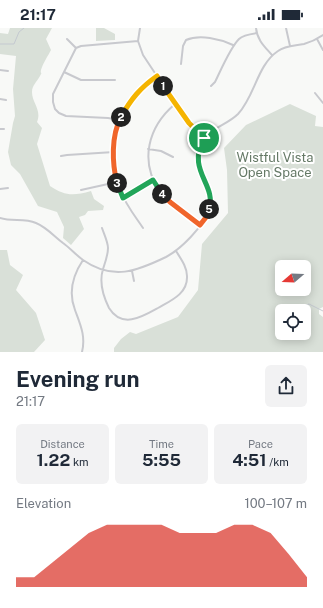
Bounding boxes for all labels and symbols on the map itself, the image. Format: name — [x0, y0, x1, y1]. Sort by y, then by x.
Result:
pin: 1 — [153, 76, 173, 96]
pin: 2 — [111, 107, 131, 127]
pin — [187, 121, 221, 155]
park label: Wistful Vista Open Space — [237, 150, 313, 180]
pin: 3 — [107, 173, 127, 193]
pin: 4 — [152, 184, 172, 204]
pin: 5 — [199, 199, 219, 219]
north arrow — [275, 260, 311, 296]

